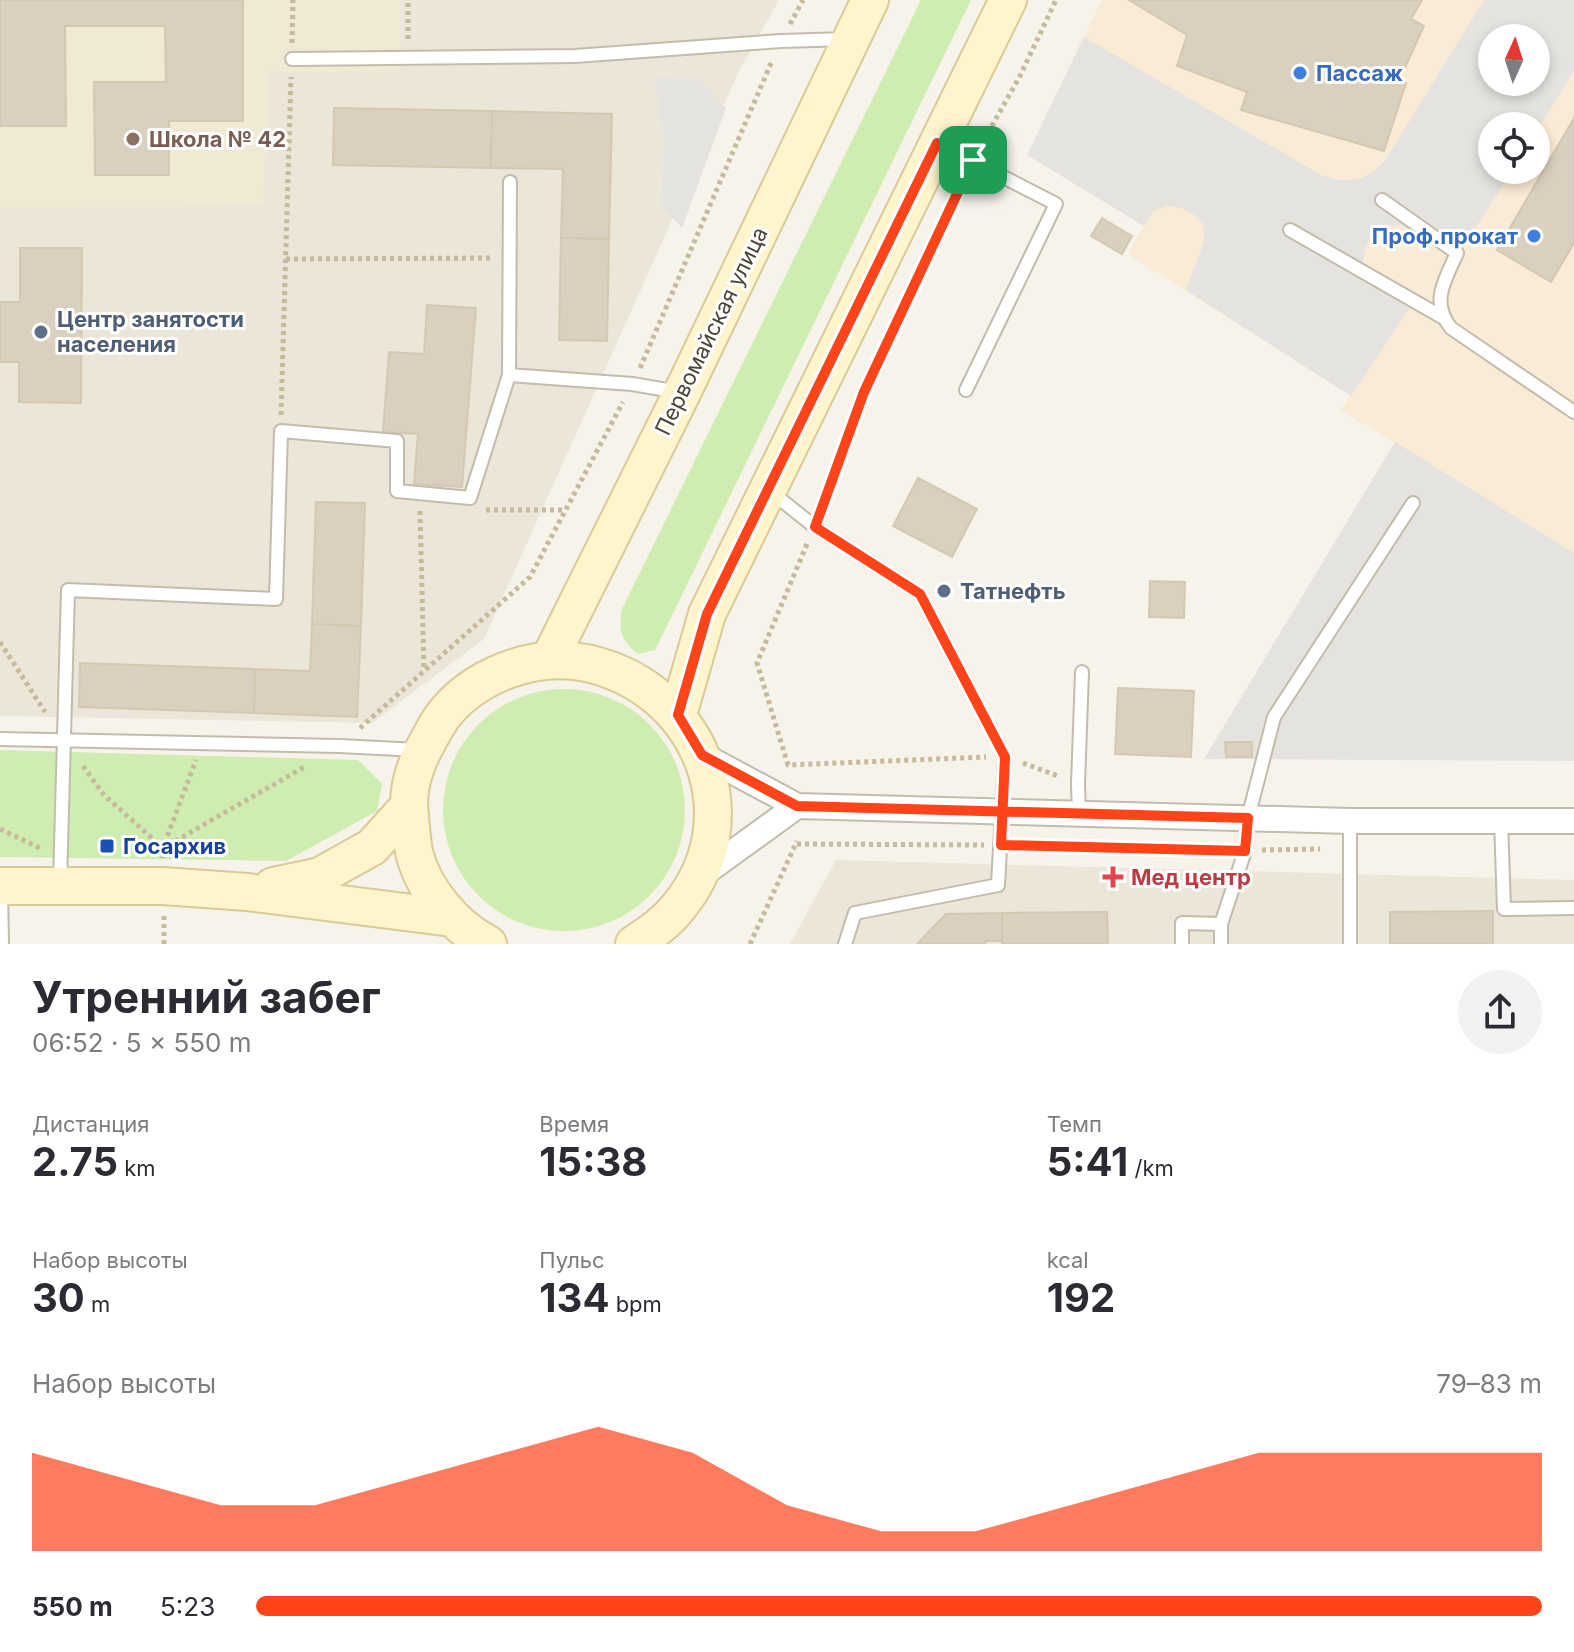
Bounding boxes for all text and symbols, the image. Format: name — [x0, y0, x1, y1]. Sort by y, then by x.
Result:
north arrow — [1478, 24, 1550, 96]
map controls — [1478, 24, 1550, 184]
place label: Пассаж — [1316, 60, 1403, 86]
marker: Пассаж — [1291, 64, 1309, 82]
button: locate — [1478, 112, 1550, 184]
place label: Школа № 42 — [149, 126, 286, 152]
pin — [939, 126, 1007, 194]
marker: Школа № 42 — [124, 130, 142, 148]
icon: arrive — [951, 138, 995, 182]
street label: Первомайская улица — [649, 223, 773, 439]
place label: Проф.прокат — [1372, 223, 1518, 249]
marker: Проф.прокат — [1525, 227, 1543, 245]
place label: Центр занятости населения — [57, 306, 244, 357]
marker: Центр занятости населения — [32, 323, 50, 341]
place label: Татнефть — [960, 578, 1066, 604]
marker: Татнефть — [935, 582, 953, 600]
place label: Госархив — [123, 833, 226, 859]
marker: Госархив — [98, 837, 116, 855]
place label: Мед центр — [1131, 864, 1251, 890]
marker: Мед центр — [1102, 866, 1124, 888]
text: Утренний забег — [32, 970, 381, 1024]
button: share — [1458, 970, 1542, 1054]
text: 06:52 · 5 × 550 m — [32, 1027, 252, 1058]
text: Дистанция — [32, 1111, 150, 1137]
text: Время — [539, 1111, 609, 1137]
text: Темп — [1047, 1111, 1102, 1137]
text: 2.75 — [32, 1137, 118, 1186]
text: 15:38 — [539, 1137, 647, 1186]
text: 5:41 — [1047, 1137, 1128, 1186]
text: km — [118, 1155, 156, 1181]
text: /km — [1128, 1155, 1174, 1181]
text: Набор высоты — [32, 1247, 188, 1273]
text: Пульс — [539, 1247, 605, 1273]
text: kcal — [1047, 1247, 1089, 1273]
text: 30 — [32, 1273, 85, 1322]
text: 134 — [539, 1273, 609, 1322]
text: 192 — [1047, 1273, 1115, 1322]
text: m — [85, 1291, 110, 1317]
text: bpm — [609, 1291, 662, 1317]
text: Набор высоты — [32, 1368, 216, 1399]
text: 79–83 m — [1436, 1368, 1542, 1399]
text: 550 m — [32, 1591, 113, 1622]
text: 5:23 — [160, 1591, 215, 1622]

